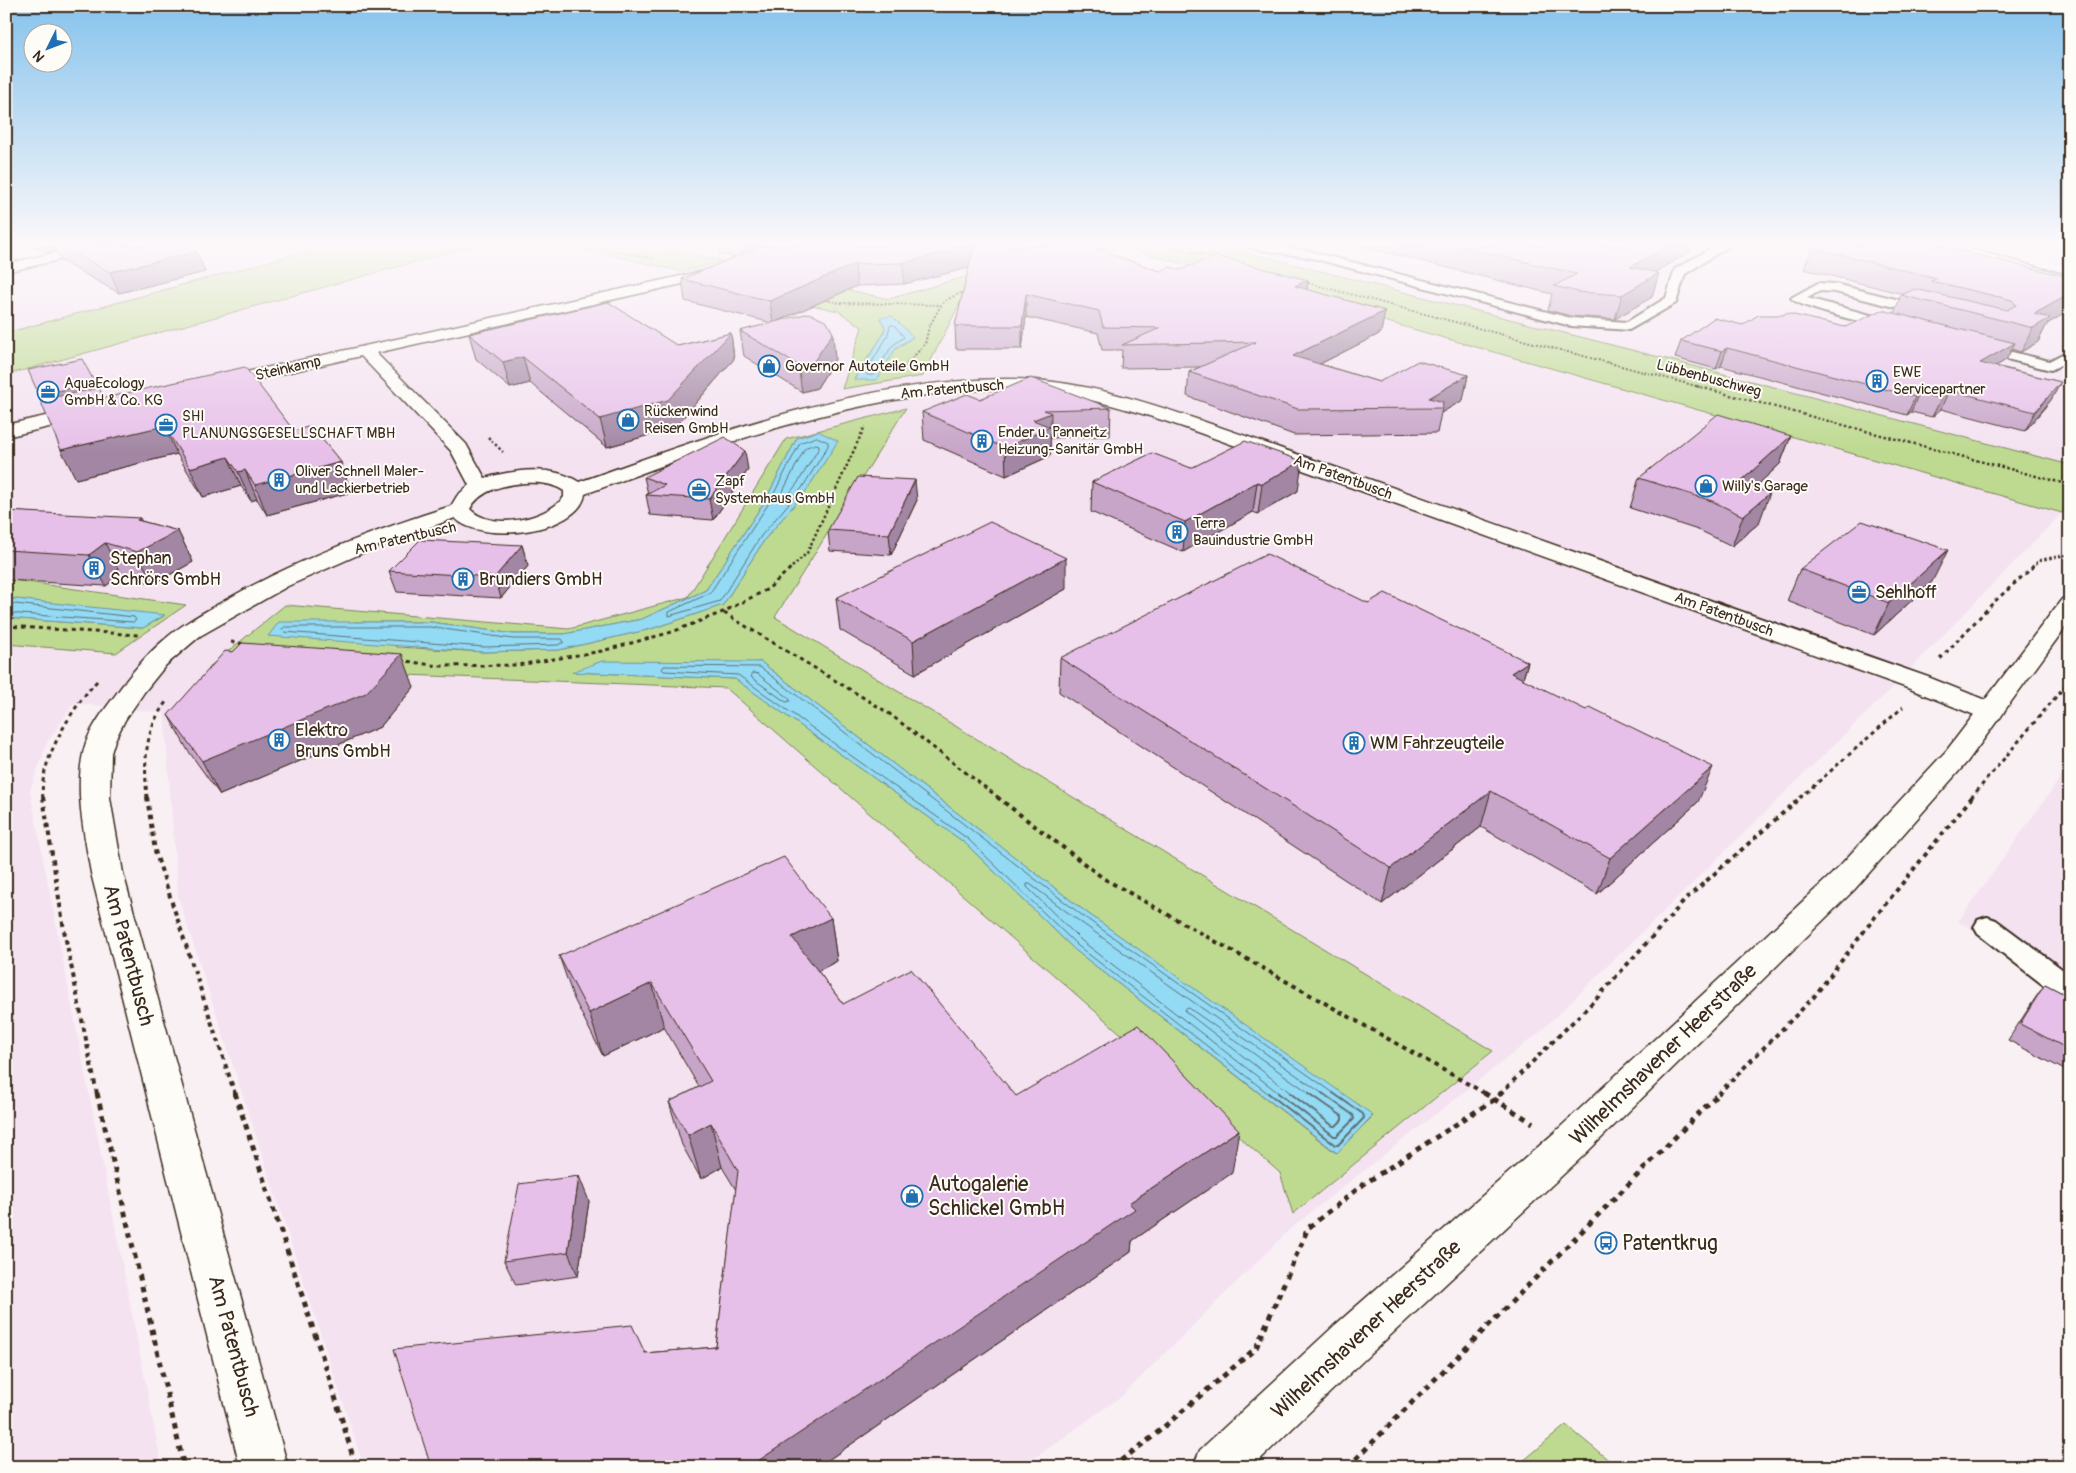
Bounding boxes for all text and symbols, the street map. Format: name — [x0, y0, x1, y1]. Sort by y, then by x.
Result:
north arrow — [22, 22, 72, 72]
text: N — [29, 47, 48, 66]
street label: Steinkamp — [253, 352, 323, 385]
shop icon: Governor Autoteile GmbH — [757, 354, 781, 378]
street label: Lübbenbuschweg — [1654, 355, 1763, 402]
place label: Governor Autoteile GmbH — [785, 357, 949, 376]
place label: EWE Servicepartner — [1893, 363, 1986, 399]
building icon: EWE Servicepartner — [1865, 369, 1889, 393]
place label: AquaEcology GmbH & Co. KG — [64, 374, 163, 410]
street label: Am Patentbusch — [899, 376, 1005, 403]
office icon: AquaEcology GmbH & Co. KG — [36, 380, 60, 404]
place label: Rückenwind Reisen GmbH — [644, 402, 728, 438]
place label: SHI PLANUNGSGESELLSCHAFT MBH — [182, 407, 395, 443]
shop icon: Rückenwind Reisen GmbH — [616, 408, 640, 432]
office icon: SHI PLANUNGSGESELLSCHAFT MBH — [154, 413, 178, 437]
place label: Ender u. Panneitz Heizung-Sanitär GmbH — [998, 423, 1143, 459]
building icon: Ender u. Panneitz Heizung-Sanitär GmbH — [970, 429, 994, 453]
street label: Am Patentbusch — [1291, 451, 1395, 504]
place label: Oliver Schnell Maler- und Lackierbetrieb — [295, 462, 424, 498]
building icon: Oliver Schnell Maler- und Lackierbetrieb — [267, 468, 291, 492]
place label: Zapf Systemhaus GmbH — [715, 472, 835, 508]
shop icon: Willy's Garage — [1694, 474, 1718, 498]
place label: Willy's Garage — [1722, 477, 1808, 496]
office icon: Zapf Systemhaus GmbH — [687, 478, 711, 502]
place label: Terra Bauindustrie GmbH — [1193, 514, 1313, 550]
street label: Am Patentbusch — [352, 518, 458, 559]
building icon: Terra Bauindustrie GmbH — [1165, 520, 1189, 544]
place label: Stephan Schrörs GmbH — [110, 547, 221, 591]
building icon: Stephan Schrörs GmbH — [82, 556, 106, 580]
building icon: Brundiers GmbH — [451, 567, 475, 591]
place label: Brundiers GmbH — [479, 568, 602, 591]
office icon: Sehlhoff — [1847, 580, 1871, 604]
place label: Sehlhoff — [1875, 581, 1937, 604]
street label: Am Patentbusch — [1672, 588, 1776, 641]
place label: Elektro Bruns GmbH — [295, 719, 391, 763]
building icon: Elektro Bruns GmbH — [267, 728, 291, 752]
building icon: WM Fahrzeugteile — [1342, 731, 1366, 755]
place label: WM Fahrzeugteile — [1370, 732, 1504, 755]
street label: Am Patentbusch — [97, 881, 160, 1029]
street label: Wilhelmshavener Heerstraße — [1564, 957, 1763, 1151]
place label: Autogalerie Schlickel GmbH — [928, 1171, 1065, 1222]
shop icon: Autogalerie Schlickel GmbH — [900, 1184, 924, 1208]
place label: Patentkrug — [1622, 1230, 1718, 1257]
bus stop icon: Patentkrug — [1594, 1231, 1618, 1255]
street label: Wilhelmshavener Heerstraße — [1266, 1234, 1468, 1425]
street label: Am Patentbusch — [202, 1272, 265, 1420]

